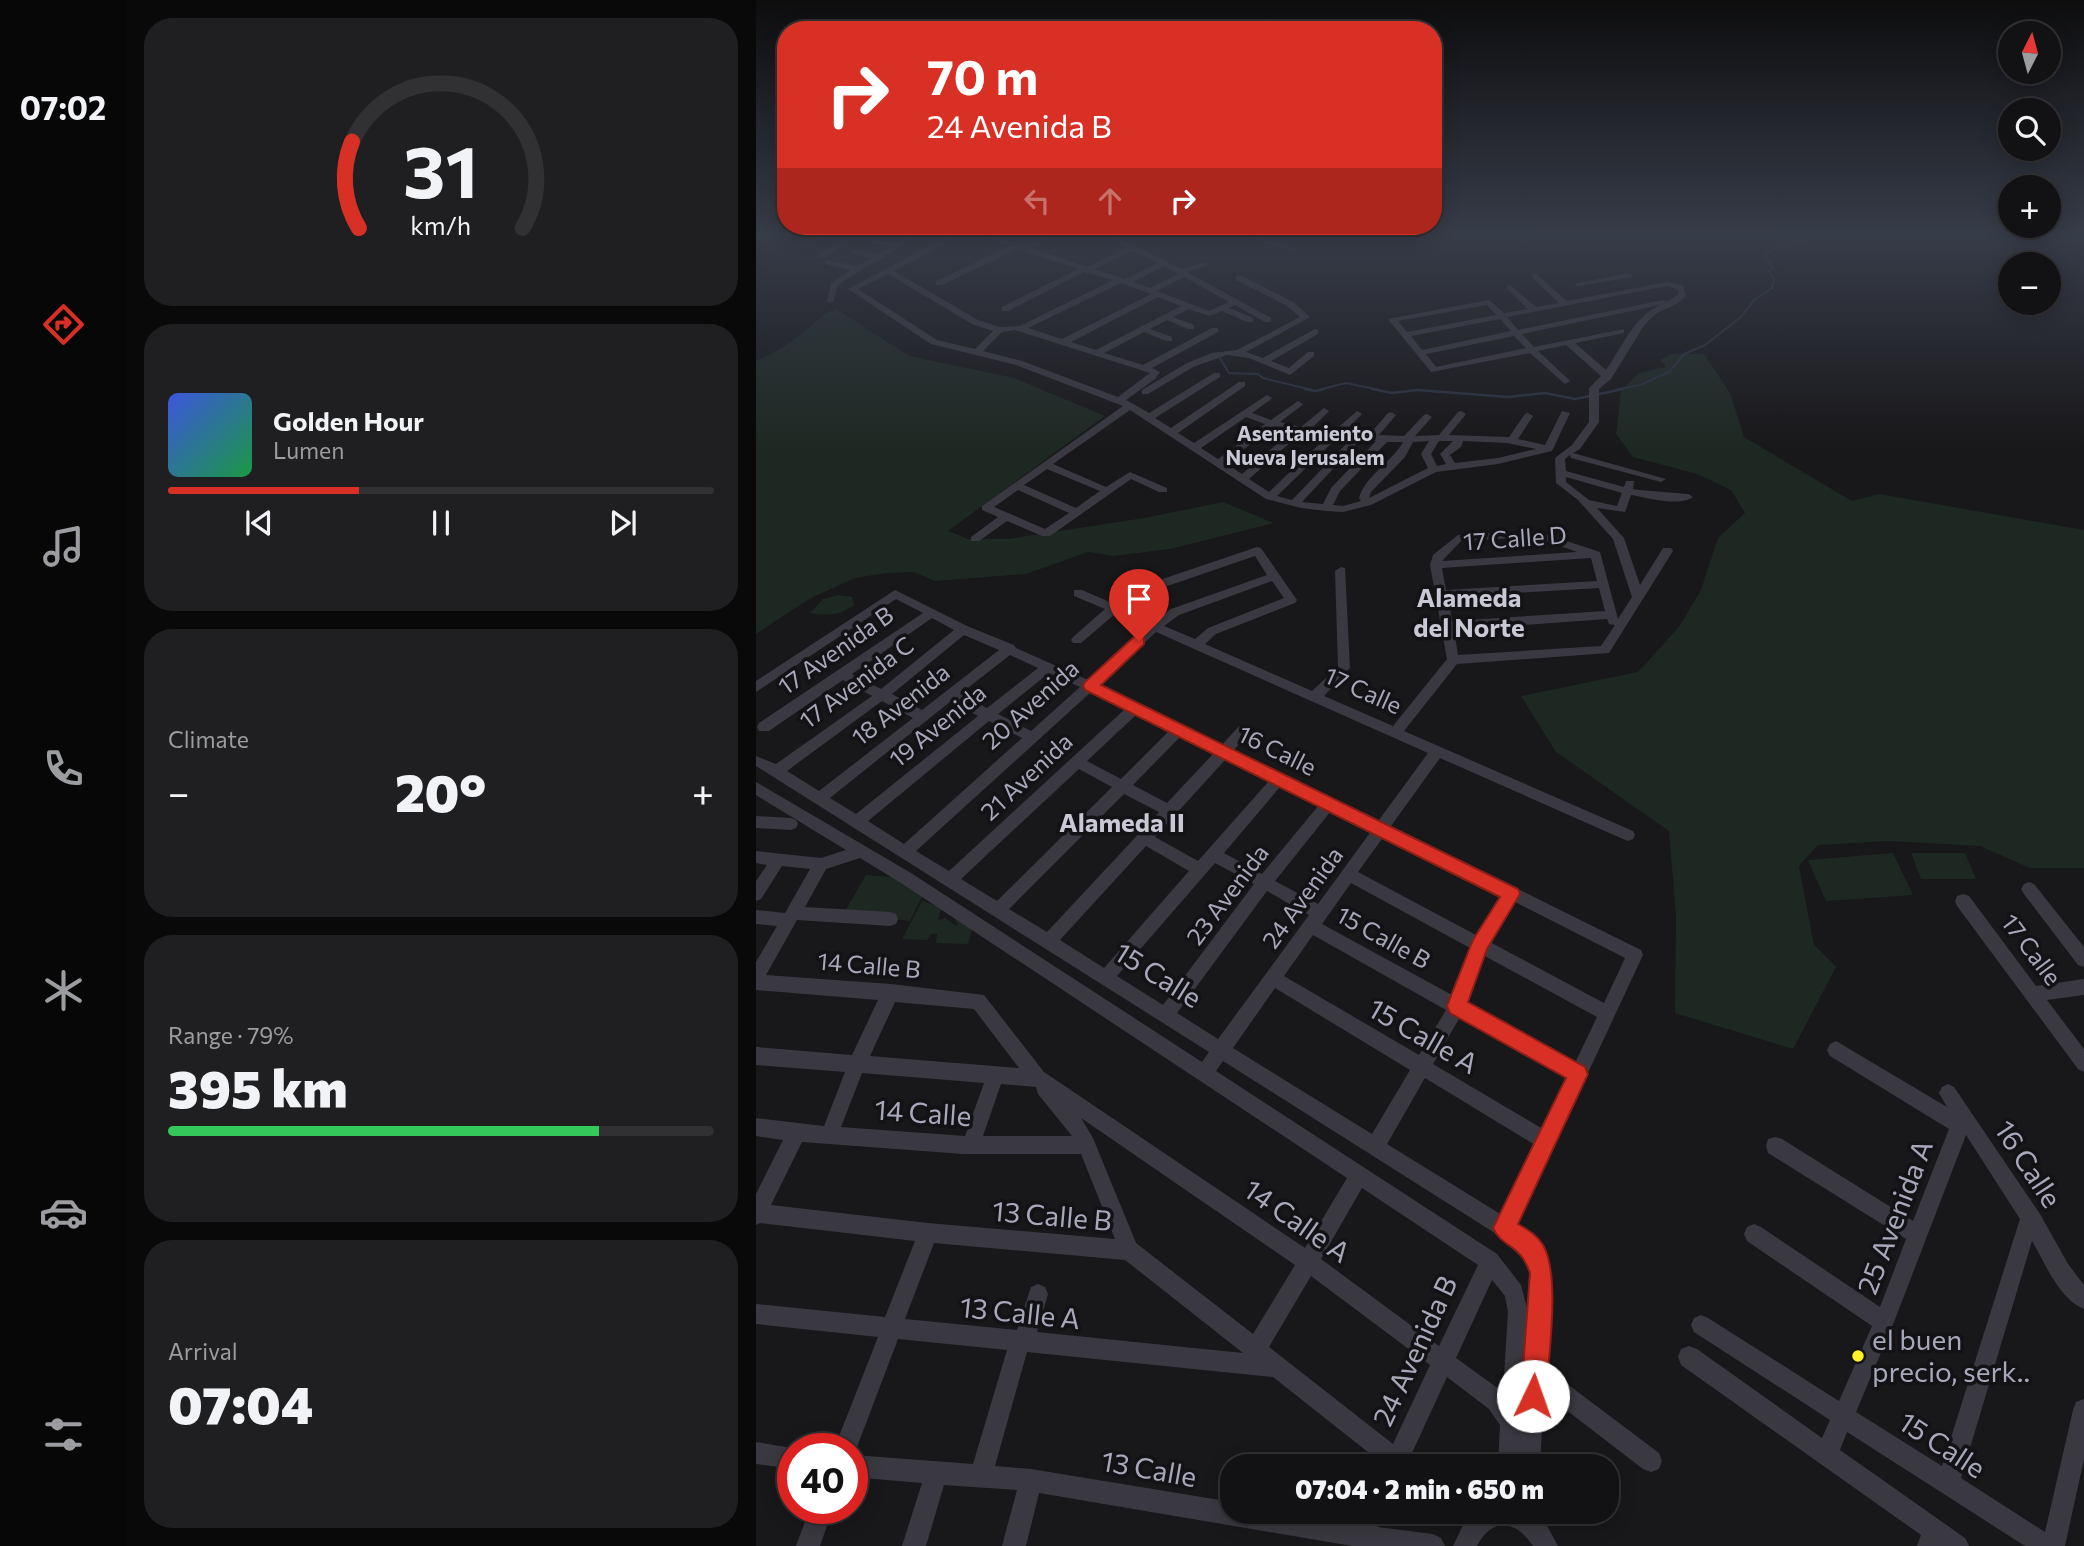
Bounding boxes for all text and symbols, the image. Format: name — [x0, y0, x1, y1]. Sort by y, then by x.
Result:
north arrow — [1998, 21, 2062, 84]
map controls — [1998, 21, 2061, 315]
text: 70 m — [927, 45, 1038, 105]
icon: right — [812, 49, 903, 140]
text: 07:02 — [20, 87, 106, 127]
button: search — [1998, 98, 2061, 161]
text: 24 Avenida B — [927, 105, 1112, 145]
text: 31 — [403, 124, 479, 213]
button: + — [1998, 175, 2061, 238]
icon: left — [1018, 182, 1056, 220]
icon: ahead — [1091, 182, 1129, 220]
icon: right — [1164, 182, 1202, 220]
text: km/h — [411, 210, 471, 240]
button: − — [1998, 252, 2061, 315]
icon: directions — [39, 300, 88, 349]
text: Golden Hour — [273, 405, 424, 436]
district label: Asentamiento Nueva Jerusalem — [1225, 420, 1385, 469]
text: Lumen — [273, 436, 344, 464]
icon: previous — [240, 504, 278, 542]
icon: pause — [422, 504, 460, 542]
icon: next — [604, 504, 642, 542]
street label: 17 Calle D — [1462, 519, 1568, 556]
icon: music — [39, 522, 88, 571]
pin — [1109, 569, 1169, 641]
icon: arrive — [1120, 580, 1158, 618]
district label: Alameda del Norte — [1413, 581, 1525, 642]
street label: 17 Avenida B — [772, 599, 898, 700]
street label: 17 Avenida C — [793, 630, 919, 734]
street label: 20 Avenida — [976, 653, 1084, 755]
street label: 18 Avenida — [845, 657, 955, 751]
street label: 17 Calle — [1321, 660, 1407, 719]
street label: 19 Avenida — [883, 677, 991, 773]
street label: 16 Calle — [1234, 718, 1321, 781]
text: Climate — [168, 725, 249, 753]
street label: 21 Avenida — [974, 726, 1078, 826]
icon: phone — [39, 744, 88, 793]
text: 20° — [395, 759, 486, 823]
text: − — [168, 768, 190, 815]
text: + — [692, 768, 714, 815]
district label: Alameda II — [1059, 806, 1185, 837]
street label: 23 Avenida — [1180, 838, 1274, 950]
street label: 24 Avenida — [1255, 841, 1348, 954]
street label: 15 Calle B — [1332, 899, 1436, 974]
street label: 17 Calle — [1996, 908, 2068, 990]
street label: 15 Calle — [1109, 934, 1208, 1014]
street label: 14 Calle B — [816, 946, 922, 983]
icon: climate — [39, 966, 88, 1015]
street label: 15 Calle A — [1363, 990, 1484, 1080]
text: Range · 79% — [168, 1021, 293, 1049]
text: 395 km — [168, 1055, 348, 1119]
street label: 14 Calle — [874, 1092, 973, 1132]
street label: 16 Calle — [1988, 1113, 2070, 1213]
street label: 25 Avenida A — [1849, 1135, 1939, 1299]
street label: 14 Calle A — [1238, 1171, 1357, 1269]
icon: car — [39, 1188, 88, 1237]
street label: 13 Calle B — [991, 1193, 1113, 1237]
street label: 24 Avenida B — [1365, 1270, 1464, 1431]
street label: 13 Calle A — [958, 1289, 1082, 1335]
place label: el buen precio, serk.. — [1872, 1322, 2030, 1388]
text: Arrival — [168, 1337, 238, 1365]
marker: el buen precio, serk.. — [1850, 1348, 1866, 1364]
position arrow — [1496, 1359, 1570, 1433]
text: 07:04 — [168, 1371, 313, 1435]
street label: 15 Calle — [1893, 1404, 1992, 1485]
icon: filters — [39, 1410, 88, 1459]
speed limit sign: 40 — [777, 1433, 868, 1524]
street label: 13 Calle — [1099, 1443, 1199, 1493]
text: 07:04 · 2 min · 650 m — [1295, 1473, 1544, 1504]

